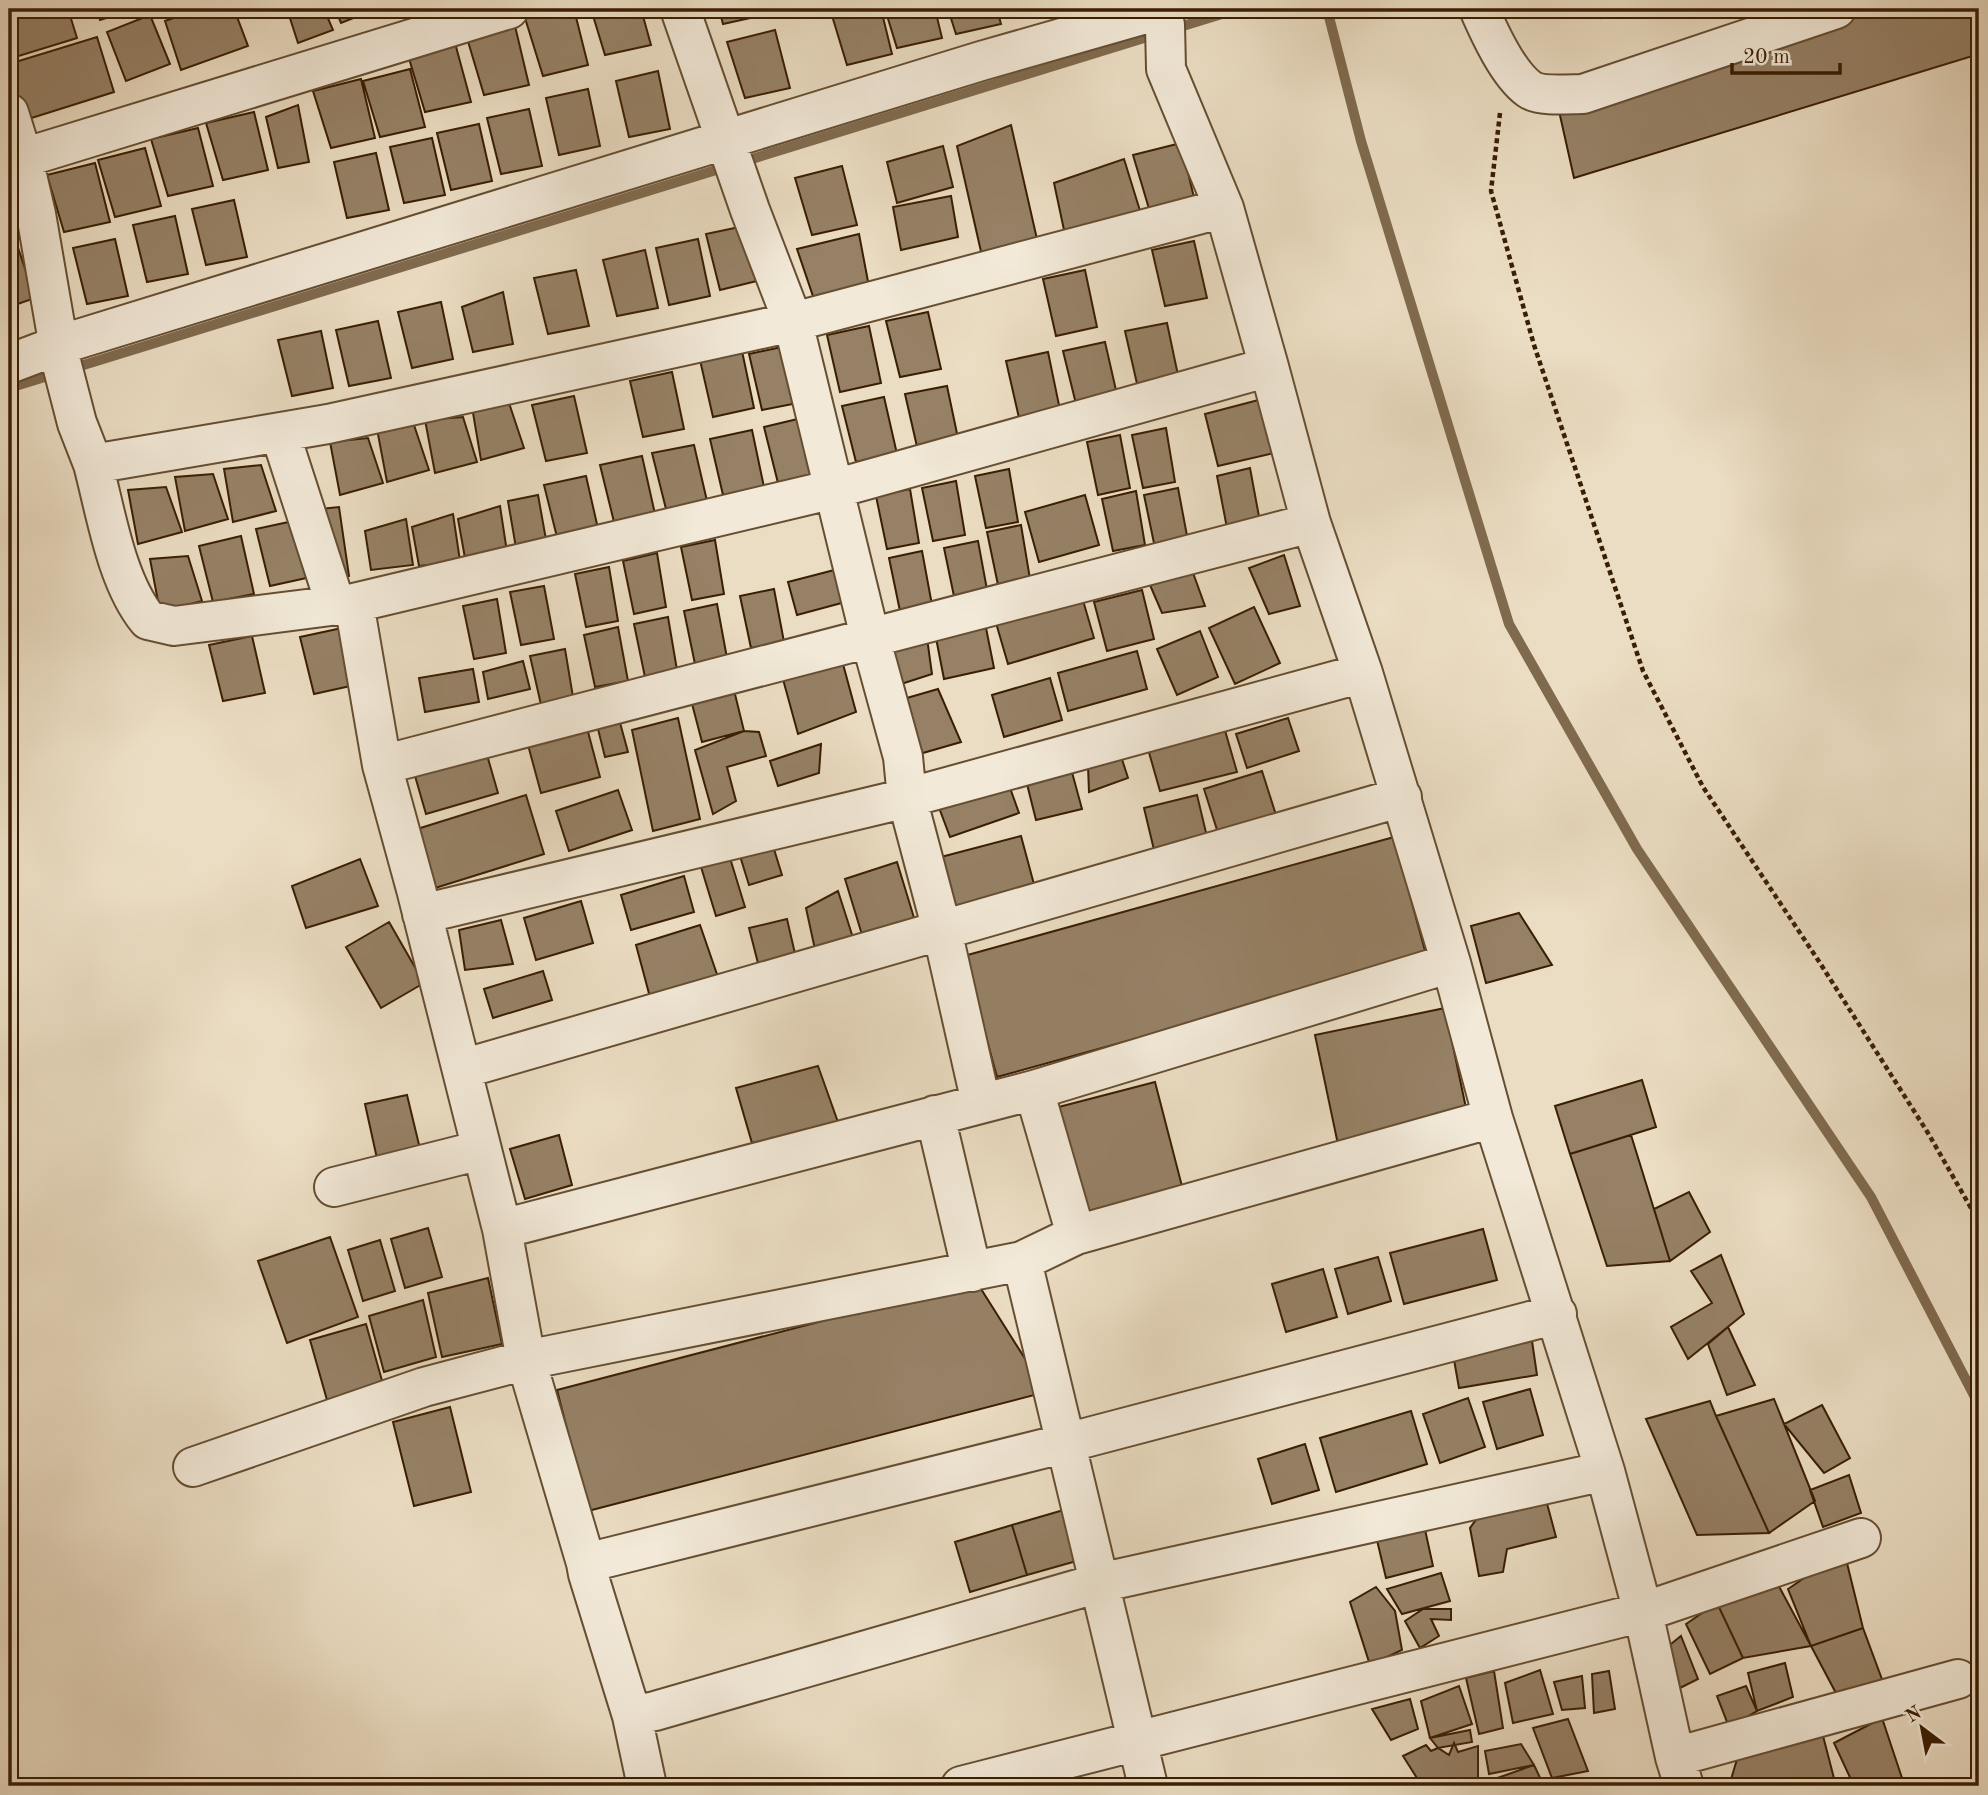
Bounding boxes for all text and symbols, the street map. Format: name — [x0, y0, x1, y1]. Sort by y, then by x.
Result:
scale bar — [1732, 32, 1841, 76]
text: 20 m — [1743, 47, 1790, 68]
north arrow — [1886, 1694, 1956, 1764]
text: N — [1903, 1704, 1926, 1728]

